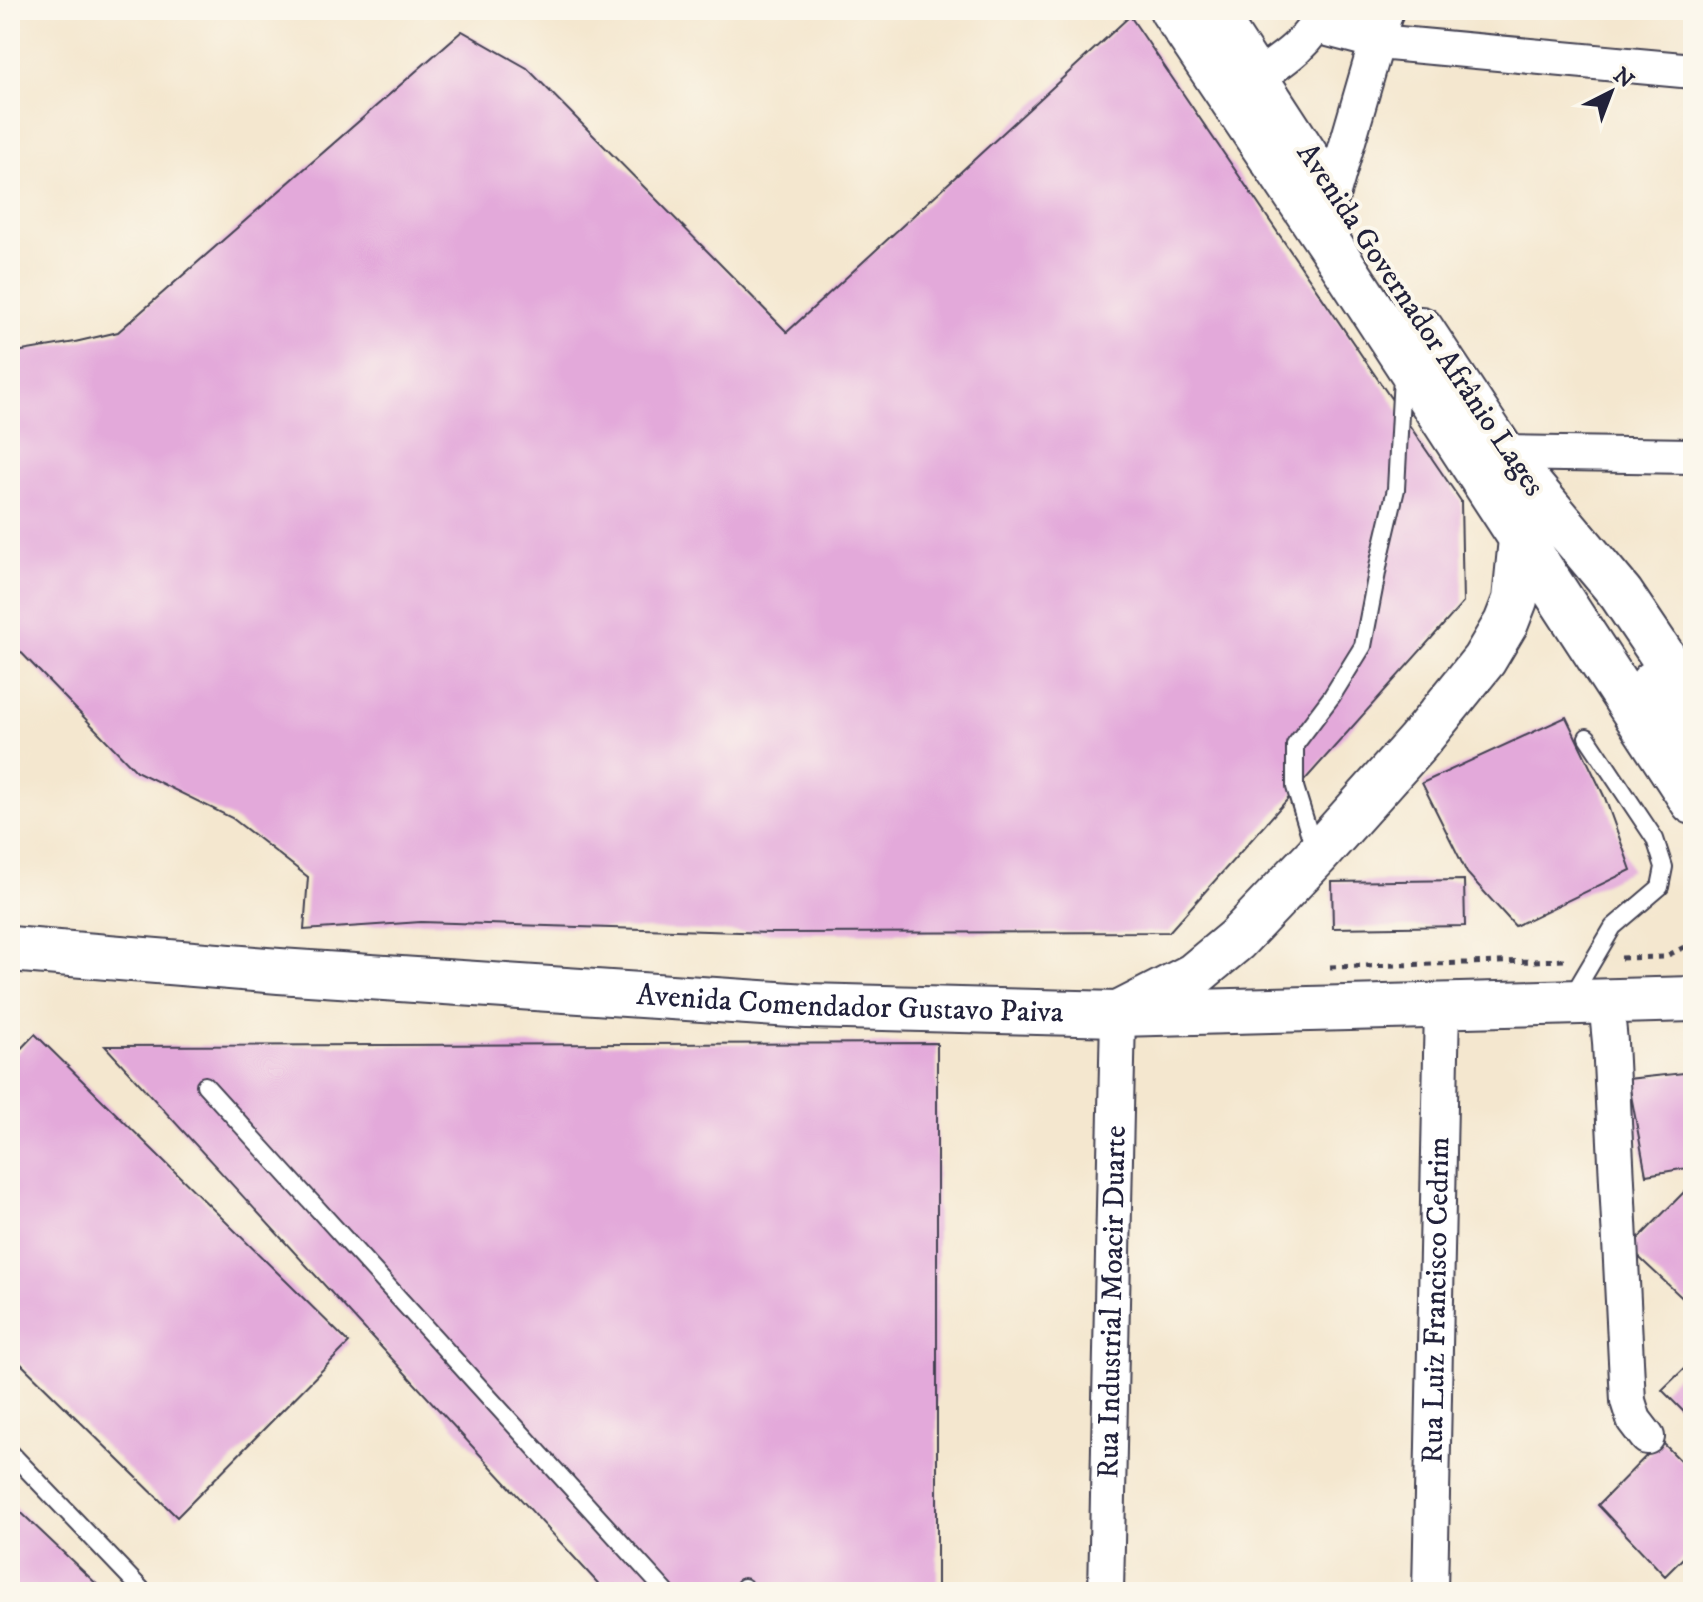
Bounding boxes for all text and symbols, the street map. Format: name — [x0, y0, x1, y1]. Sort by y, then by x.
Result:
north arrow — [1571, 52, 1651, 132]
text: N — [1608, 62, 1639, 94]
street label: Avenida Governador Afrânio Lages — [1288, 136, 1552, 504]
street label: Avenida Comendador Gustavo Paiva — [635, 976, 1064, 1031]
street label: Rua Industrial Moacir Duarte — [1090, 1125, 1134, 1479]
street label: Rua Luiz Francisco Cedrim — [1414, 1136, 1458, 1464]

